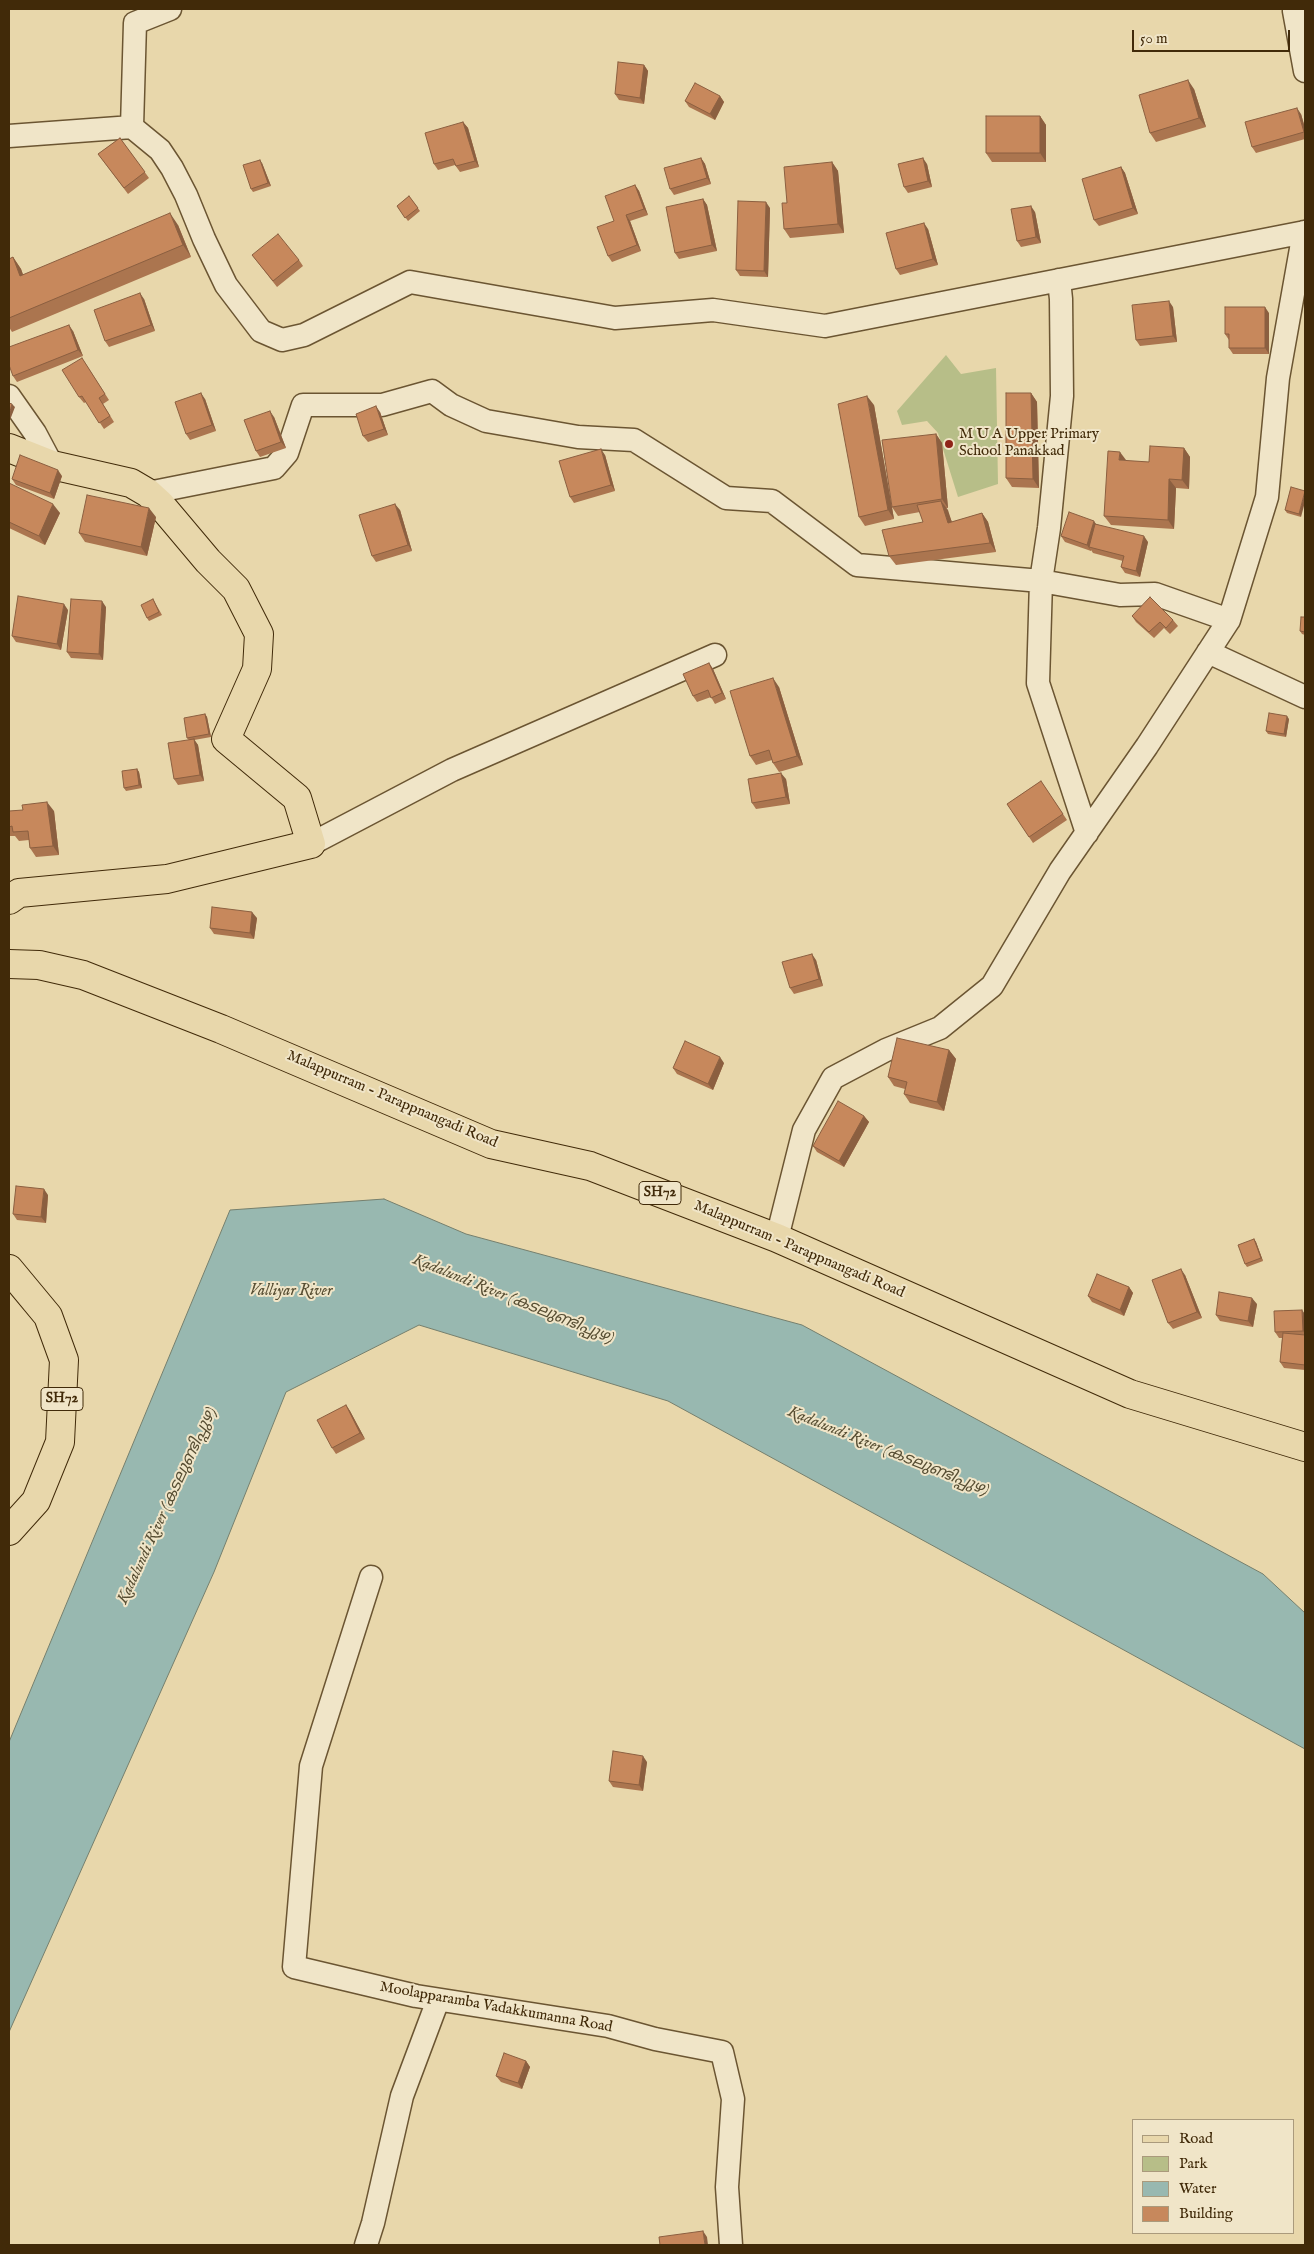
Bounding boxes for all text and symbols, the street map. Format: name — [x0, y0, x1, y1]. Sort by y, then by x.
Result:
scale bar — [1134, 20, 1292, 52]
text: 50 m — [1140, 29, 1168, 48]
place label: M U A Upper Primary School Panakkad — [959, 426, 1099, 461]
marker: M U A Upper Primary School Panakkad — [943, 438, 955, 450]
street label: Malappurram - Parappnangadi Road — [284, 1047, 500, 1153]
road number: SH72 — [639, 1182, 681, 1204]
street label: Malappurram - Parappnangadi Road — [691, 1197, 907, 1303]
water label: Kadalundi River (കടലുണ്ടിപ്പുഴ) — [410, 1251, 616, 1349]
water label: Valliyar River — [250, 1282, 332, 1302]
road number: SH72 — [41, 1388, 83, 1410]
water label: Kadalundi River (കടലുണ്ടിപ്പുഴ) — [785, 1403, 991, 1501]
water label: Kadalundi River (കടലുണ്ടിപ്പുഴ) — [114, 1405, 222, 1607]
street label: Moolapparamba Vadakkumanna Road — [378, 1979, 614, 2037]
legend — [1132, 2119, 1294, 2234]
text: Road — [1179, 2129, 1213, 2148]
text: Park — [1179, 2154, 1208, 2173]
text: Water — [1179, 2179, 1216, 2198]
text: Building — [1179, 2204, 1233, 2223]

